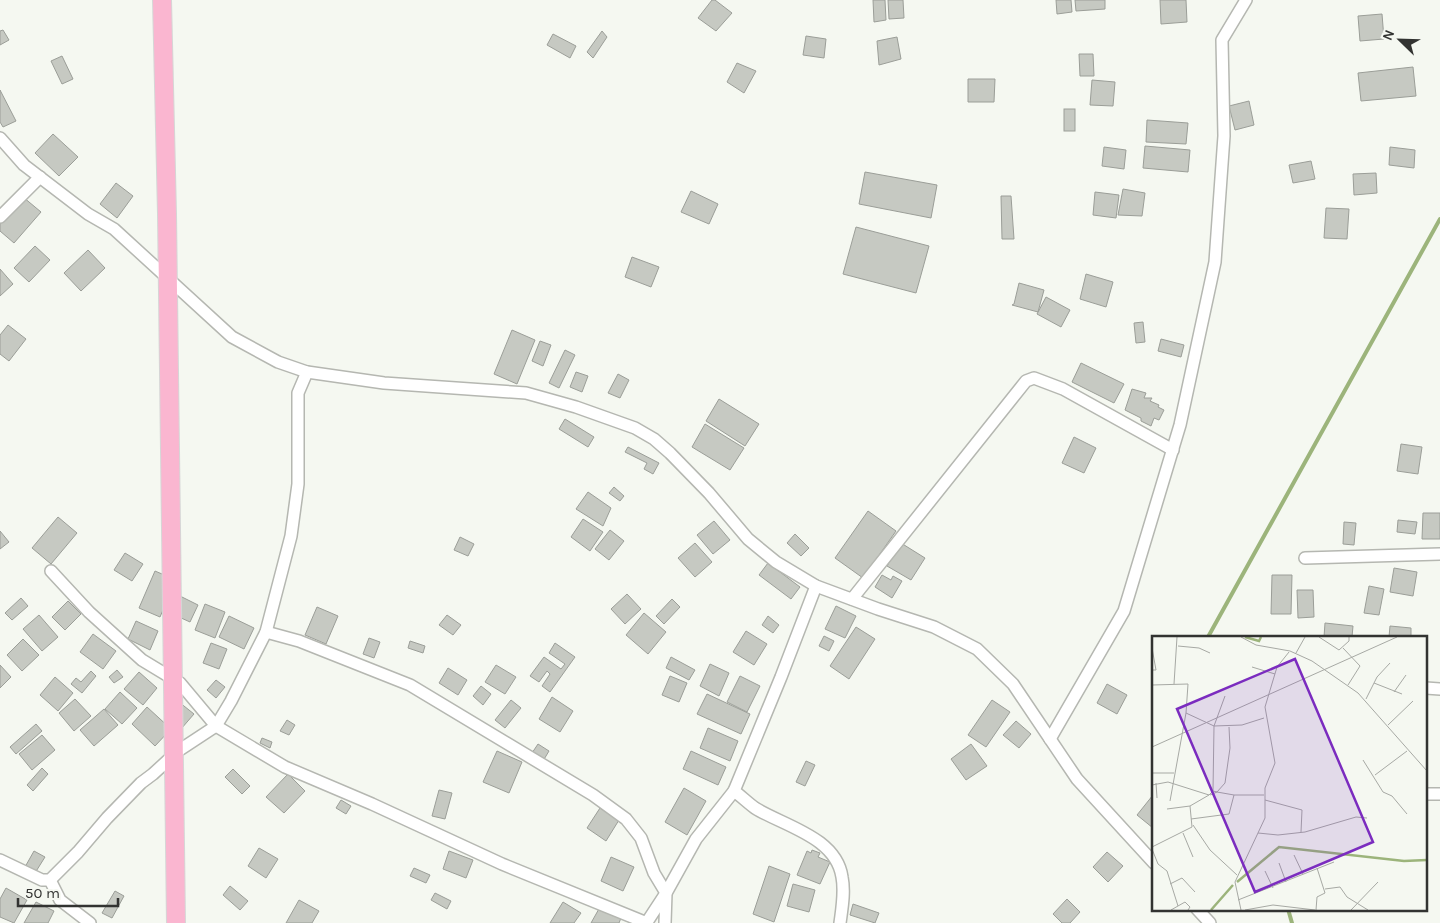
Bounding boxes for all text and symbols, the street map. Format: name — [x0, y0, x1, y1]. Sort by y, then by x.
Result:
north arrow — [1375, 15, 1425, 65]
text: N — [1379, 27, 1398, 43]
inset map — [1152, 636, 1428, 910]
scale bar — [18, 876, 118, 908]
text: 50 m — [25, 884, 60, 902]

